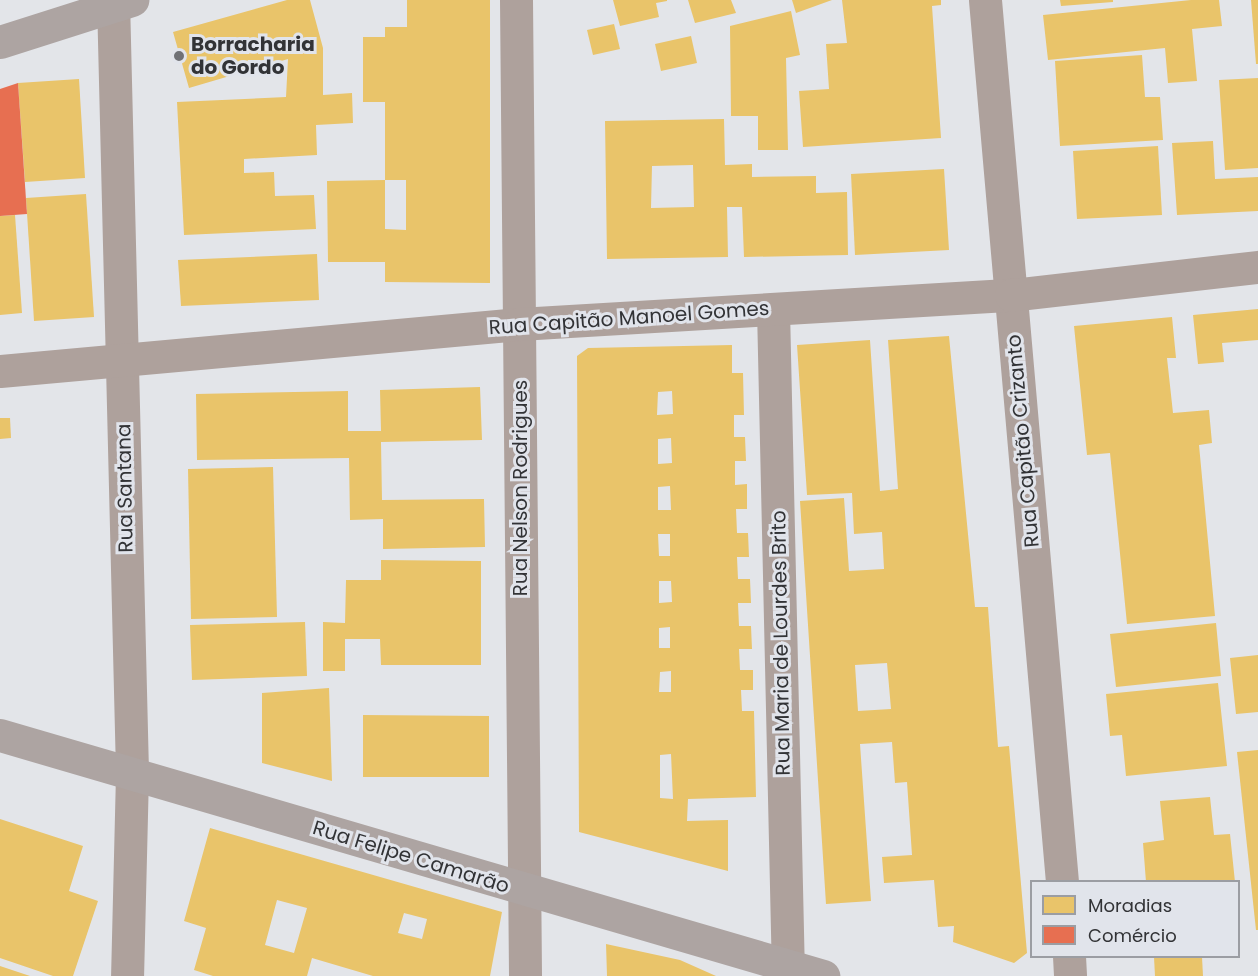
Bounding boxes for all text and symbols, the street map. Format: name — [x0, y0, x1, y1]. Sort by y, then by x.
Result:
place label: Borracharia do Gordo — [191, 33, 315, 80]
marker: Borracharia do Gordo — [172, 49, 186, 63]
street label: Rua Capitão Manoel Gomes — [488, 296, 770, 340]
street label: Rua Capitão Crizanto — [1002, 334, 1044, 548]
street label: Rua Nelson Rodrigues — [508, 380, 532, 596]
street label: Rua Santana — [112, 423, 138, 553]
street label: Rua Maria de Lourdes Brito — [767, 510, 795, 776]
street label: Rua Felipe Camarão — [310, 816, 512, 898]
legend — [1030, 880, 1240, 958]
text: Moradias — [1088, 893, 1172, 918]
text: Comércio — [1088, 923, 1177, 948]

